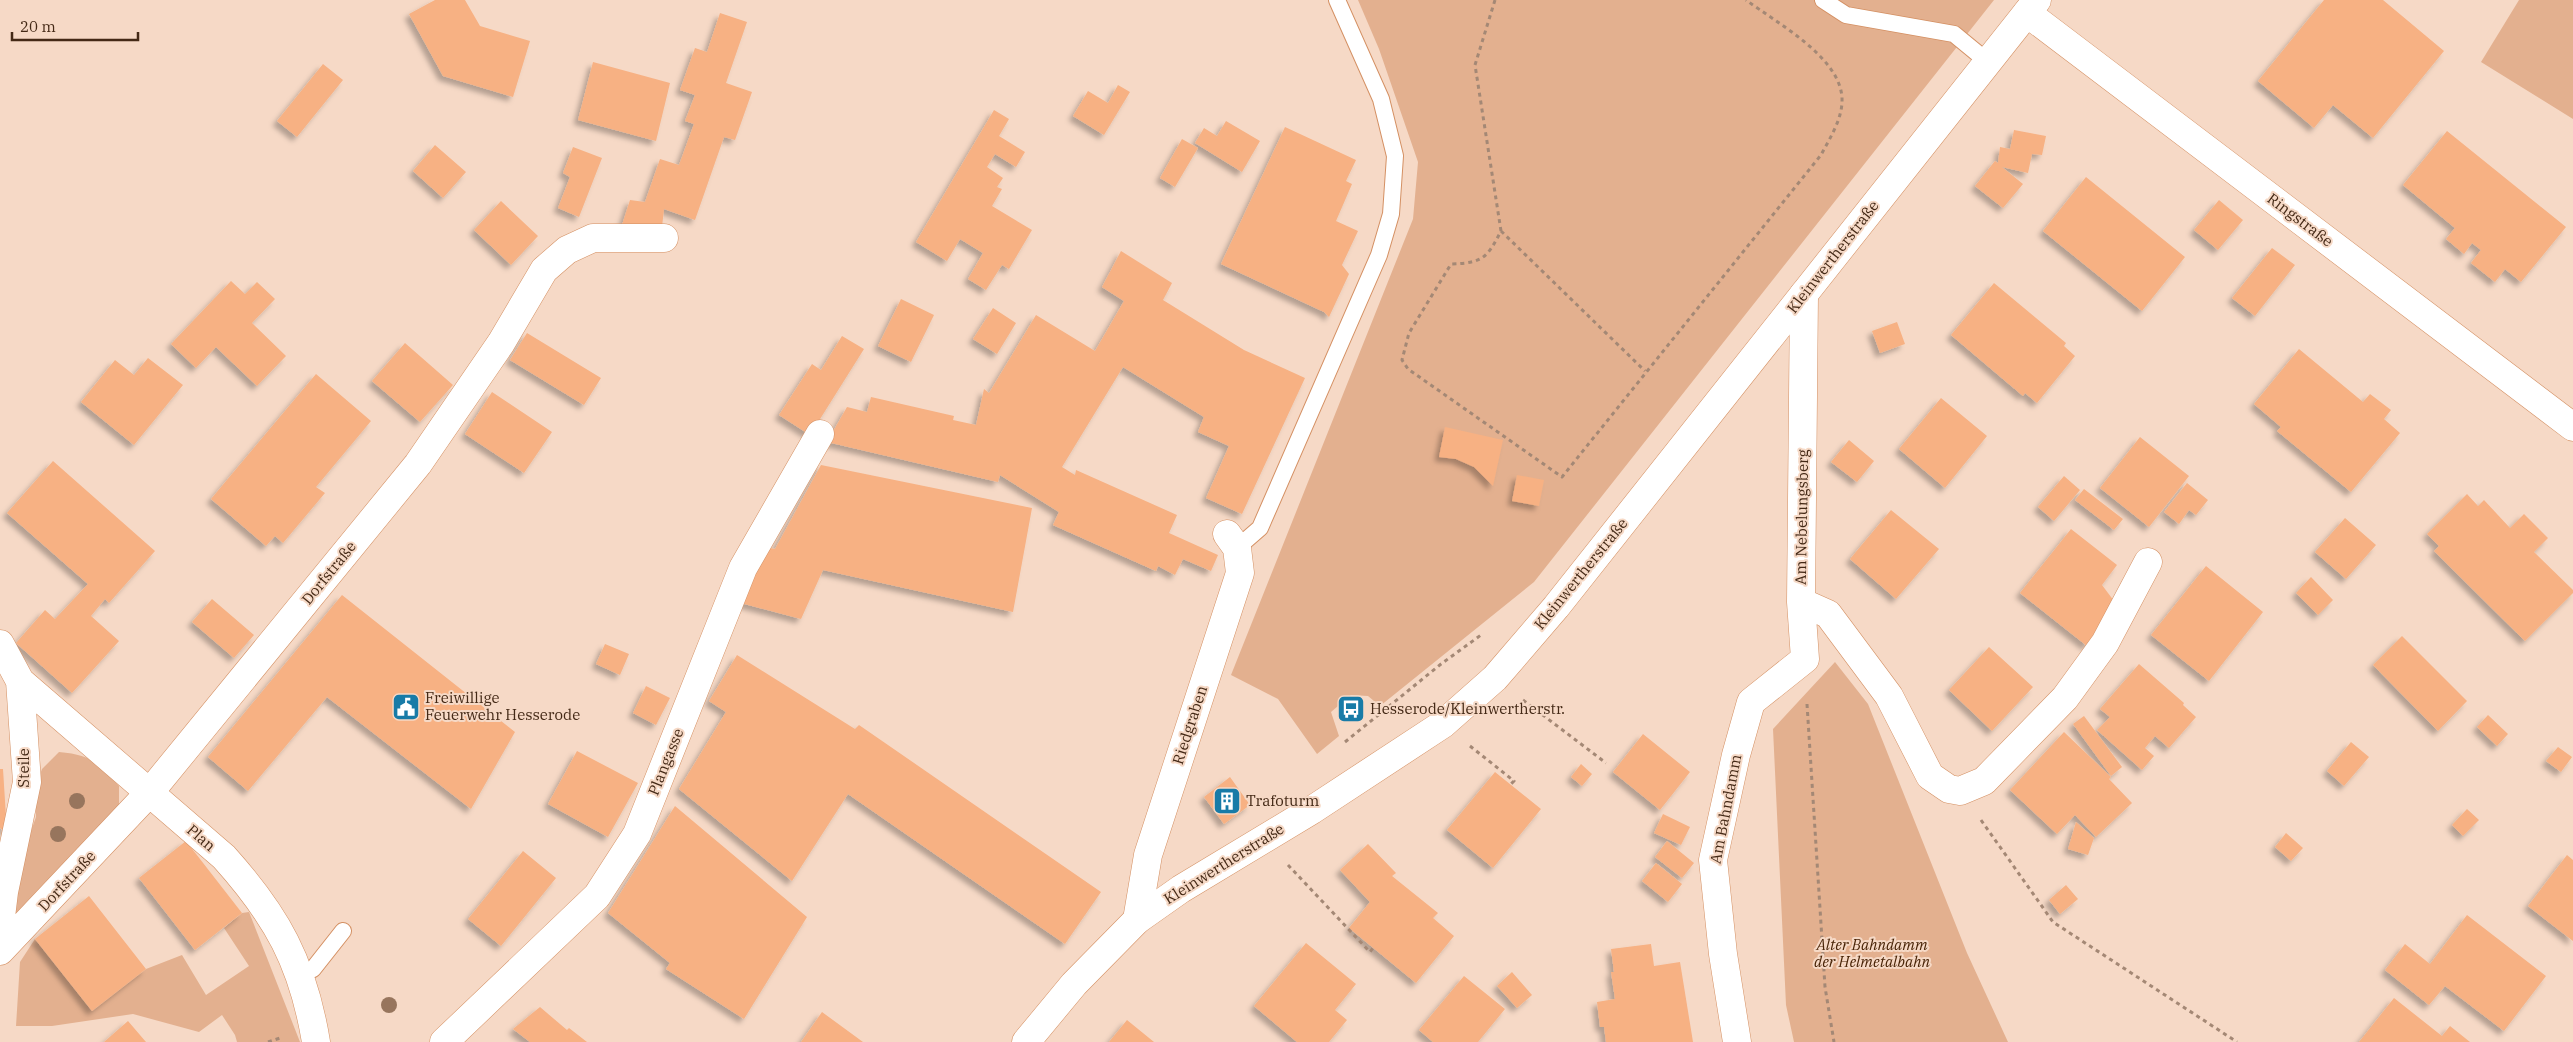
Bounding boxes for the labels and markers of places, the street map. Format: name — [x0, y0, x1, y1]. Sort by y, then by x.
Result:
place label: Freiwillige Feuerwehr Hesserode — [425, 688, 580, 724]
public building icon: Freiwillige Feuerwehr Hesserode — [391, 692, 421, 722]
bus stop icon: Hesserode/Kleinwertherstr. — [1336, 694, 1366, 724]
place label: Hesserode/Kleinwertherstr. — [1370, 699, 1565, 718]
building icon: Trafoturm — [1212, 786, 1242, 816]
place label: Trafoturm — [1246, 791, 1319, 810]

